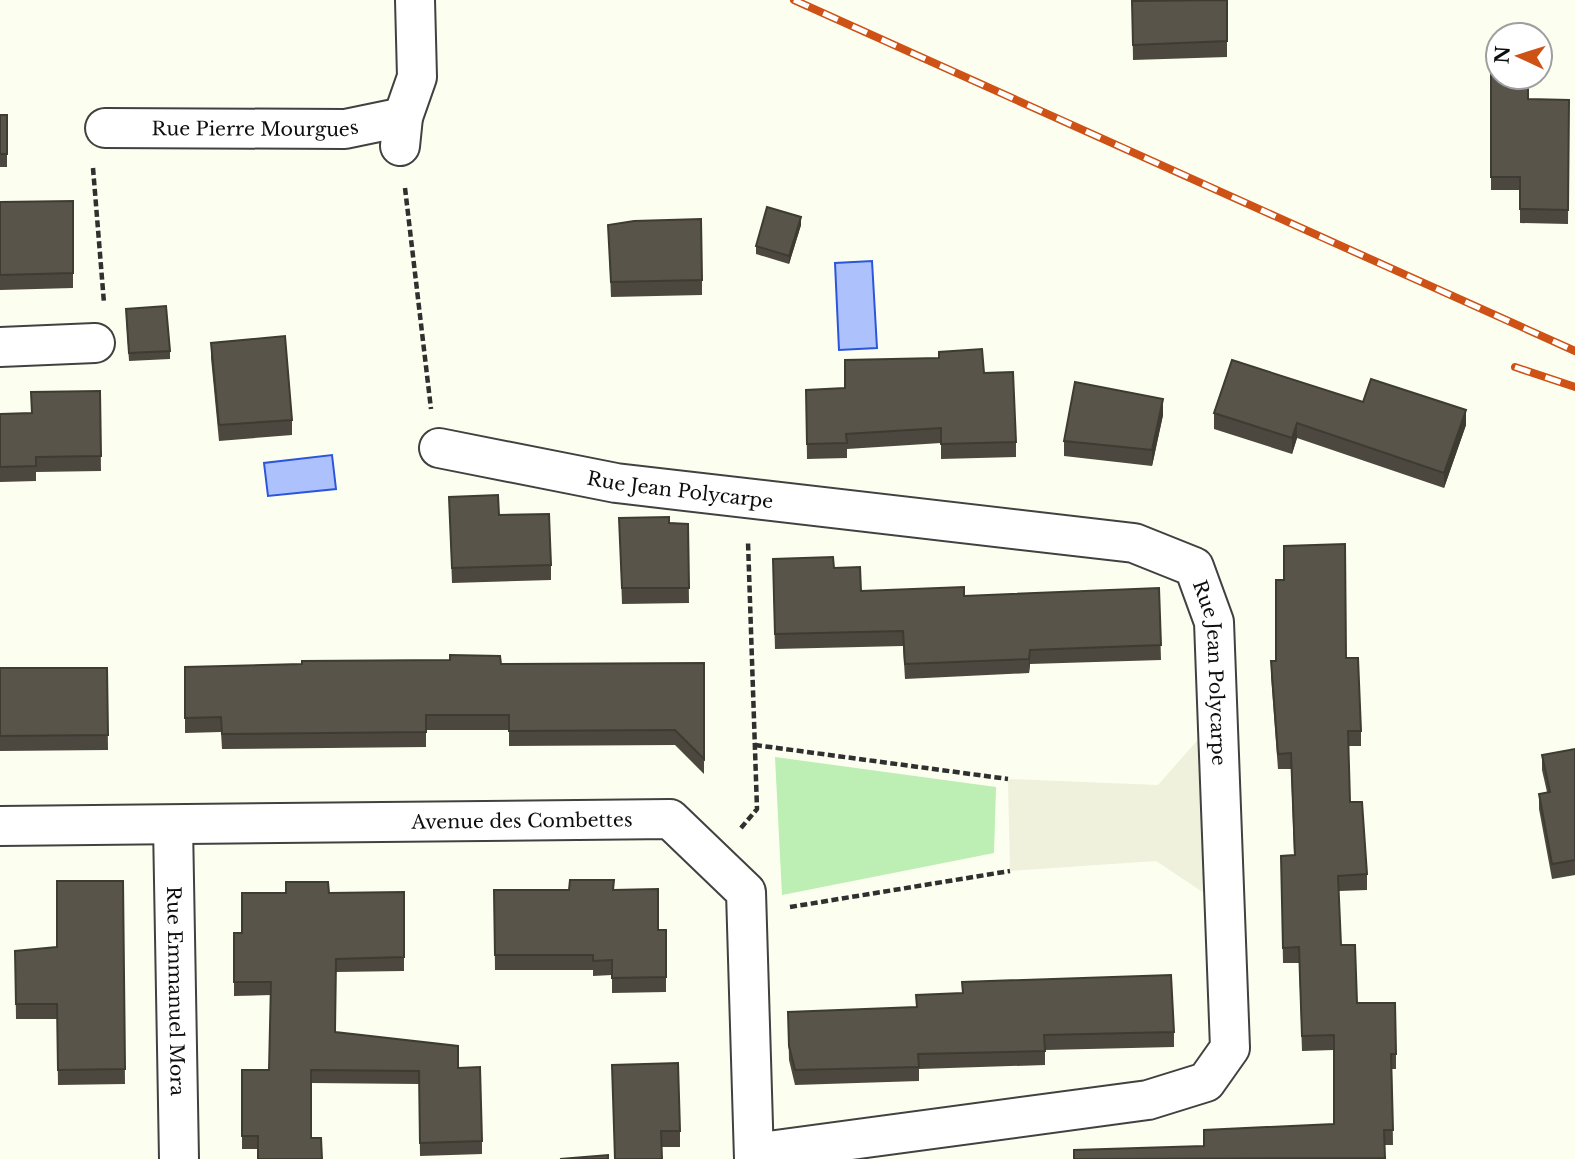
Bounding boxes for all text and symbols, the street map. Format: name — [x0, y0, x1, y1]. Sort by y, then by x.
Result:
north arrow — [1484, 21, 1554, 91]
text: N — [1490, 45, 1515, 65]
street label: Rue Pierre Mourgues — [152, 115, 360, 141]
street label: Rue Jean Polycarpe — [585, 466, 775, 513]
street label: Rue Jean Polycarpe — [1188, 577, 1231, 766]
street label: Avenue des Combettes — [410, 808, 633, 833]
street label: Rue Emmanuel Mora — [163, 886, 189, 1097]

